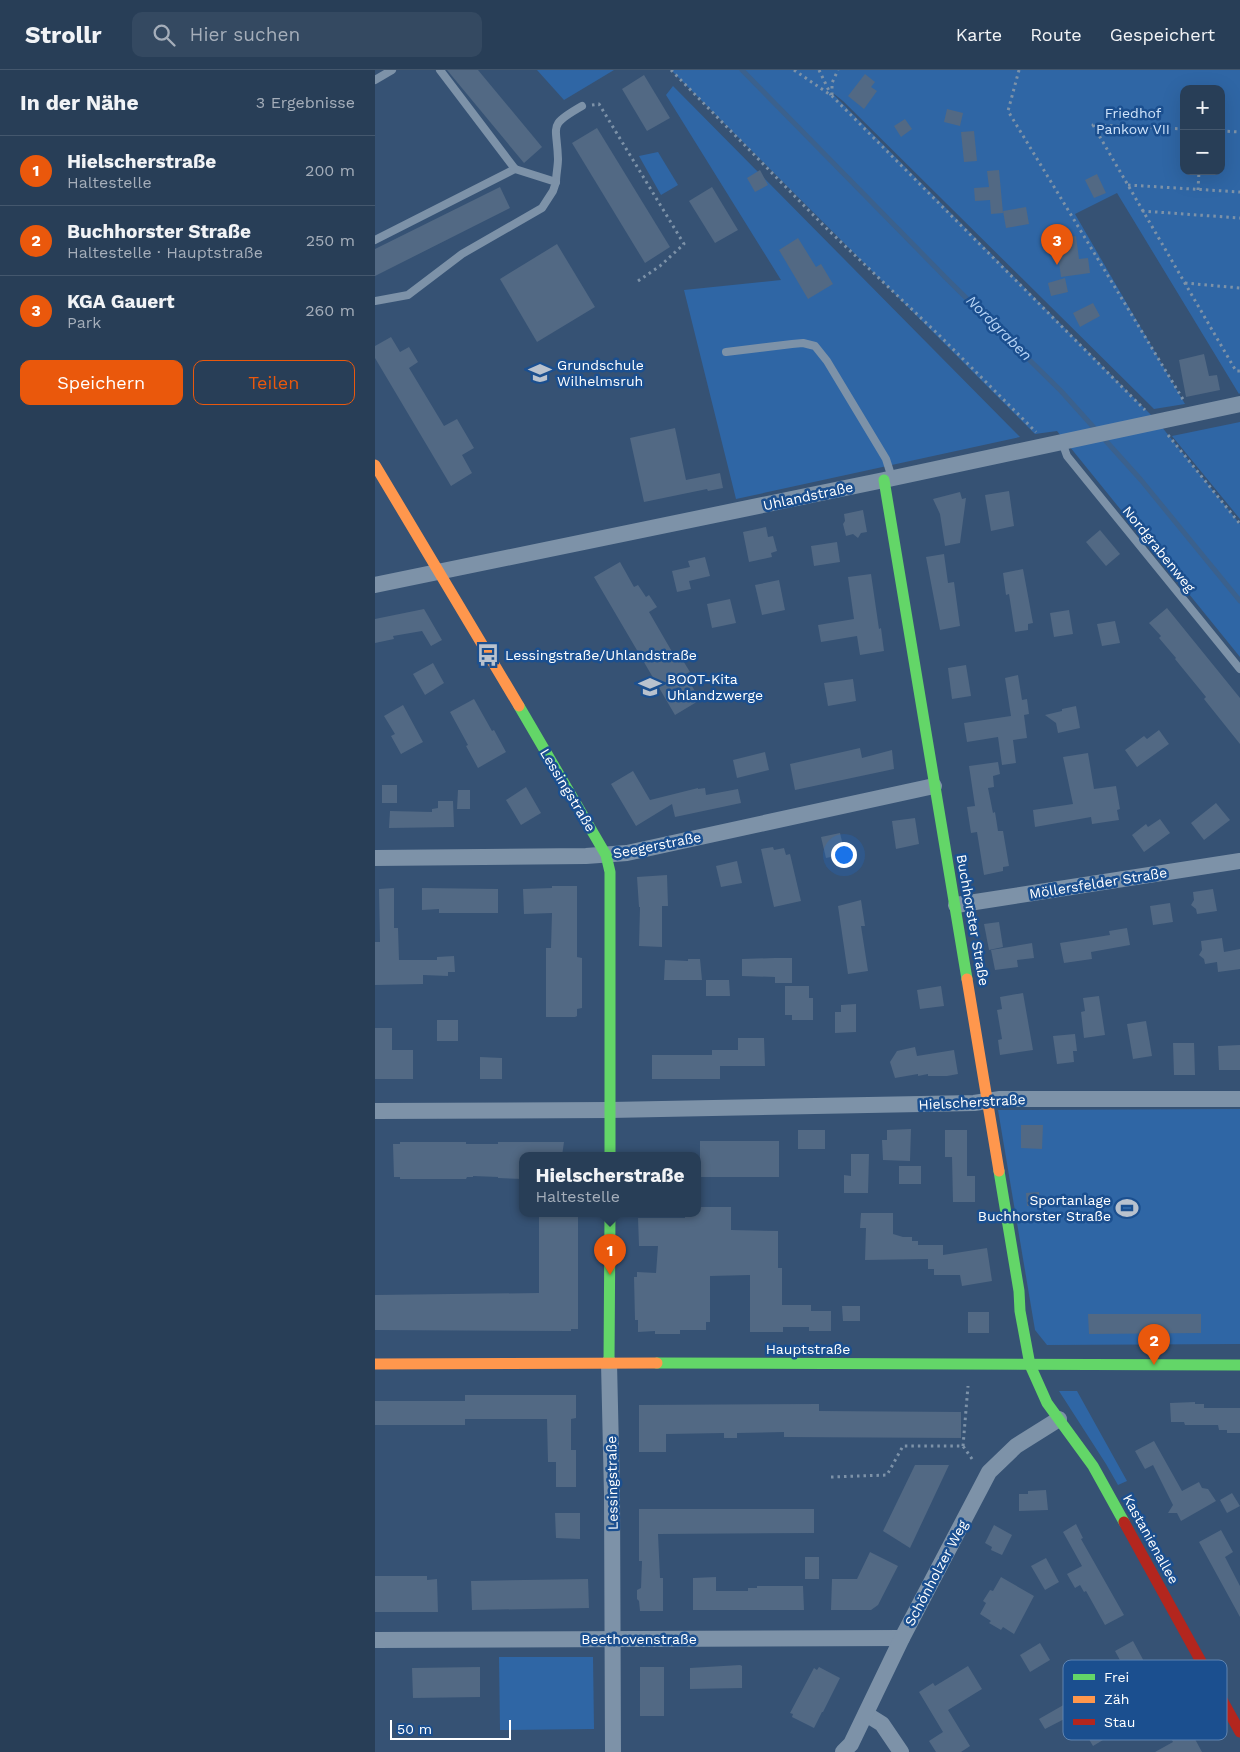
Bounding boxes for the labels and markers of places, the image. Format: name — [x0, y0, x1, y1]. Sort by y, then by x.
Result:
pin: 3 — [1041, 224, 1073, 265]
place label: Grundschule Wilhelmsruh — [557, 357, 644, 389]
school or university icon: Grundschule Wilhelmsruh — [527, 360, 553, 386]
bus stop icon: Lessingstraße/Uhlandstraße — [475, 642, 501, 668]
place label: Lessingstraße/Uhlandstraße — [505, 647, 697, 663]
place label: BOOT-Kita Uhlandzwerge — [667, 671, 763, 703]
school or university icon: BOOT-Kita Uhlandzwerge — [637, 674, 663, 700]
place label: Sportanlage Buchhorster Straße — [978, 1192, 1111, 1224]
sports icon: Sportanlage Buchhorster Straße — [1114, 1195, 1140, 1221]
pin: 1 — [594, 1234, 626, 1275]
pin: 2 — [1138, 1324, 1170, 1365]

